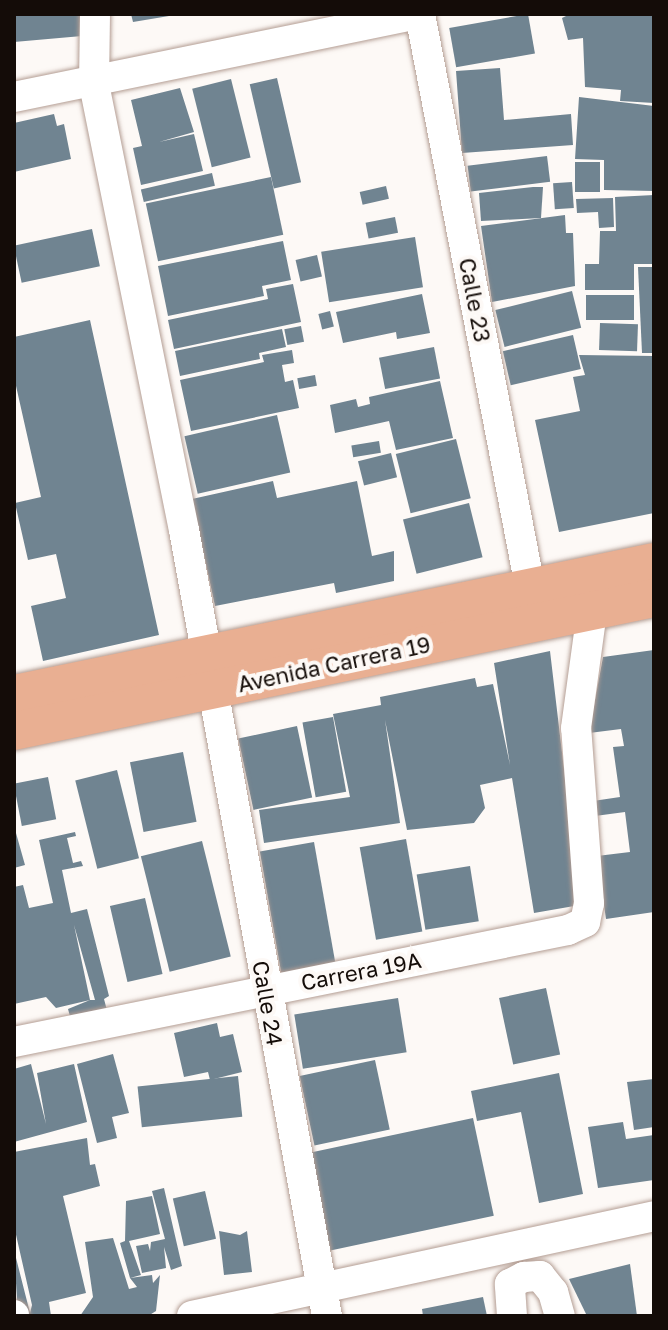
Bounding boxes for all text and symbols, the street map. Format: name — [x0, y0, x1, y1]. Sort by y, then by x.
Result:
street label: Calle 23 — [454, 256, 496, 344]
street label: Avenida Carrera 19 — [235, 631, 433, 697]
street label: Carrera 19A — [299, 946, 423, 996]
street label: Calle 24 — [248, 959, 288, 1047]

